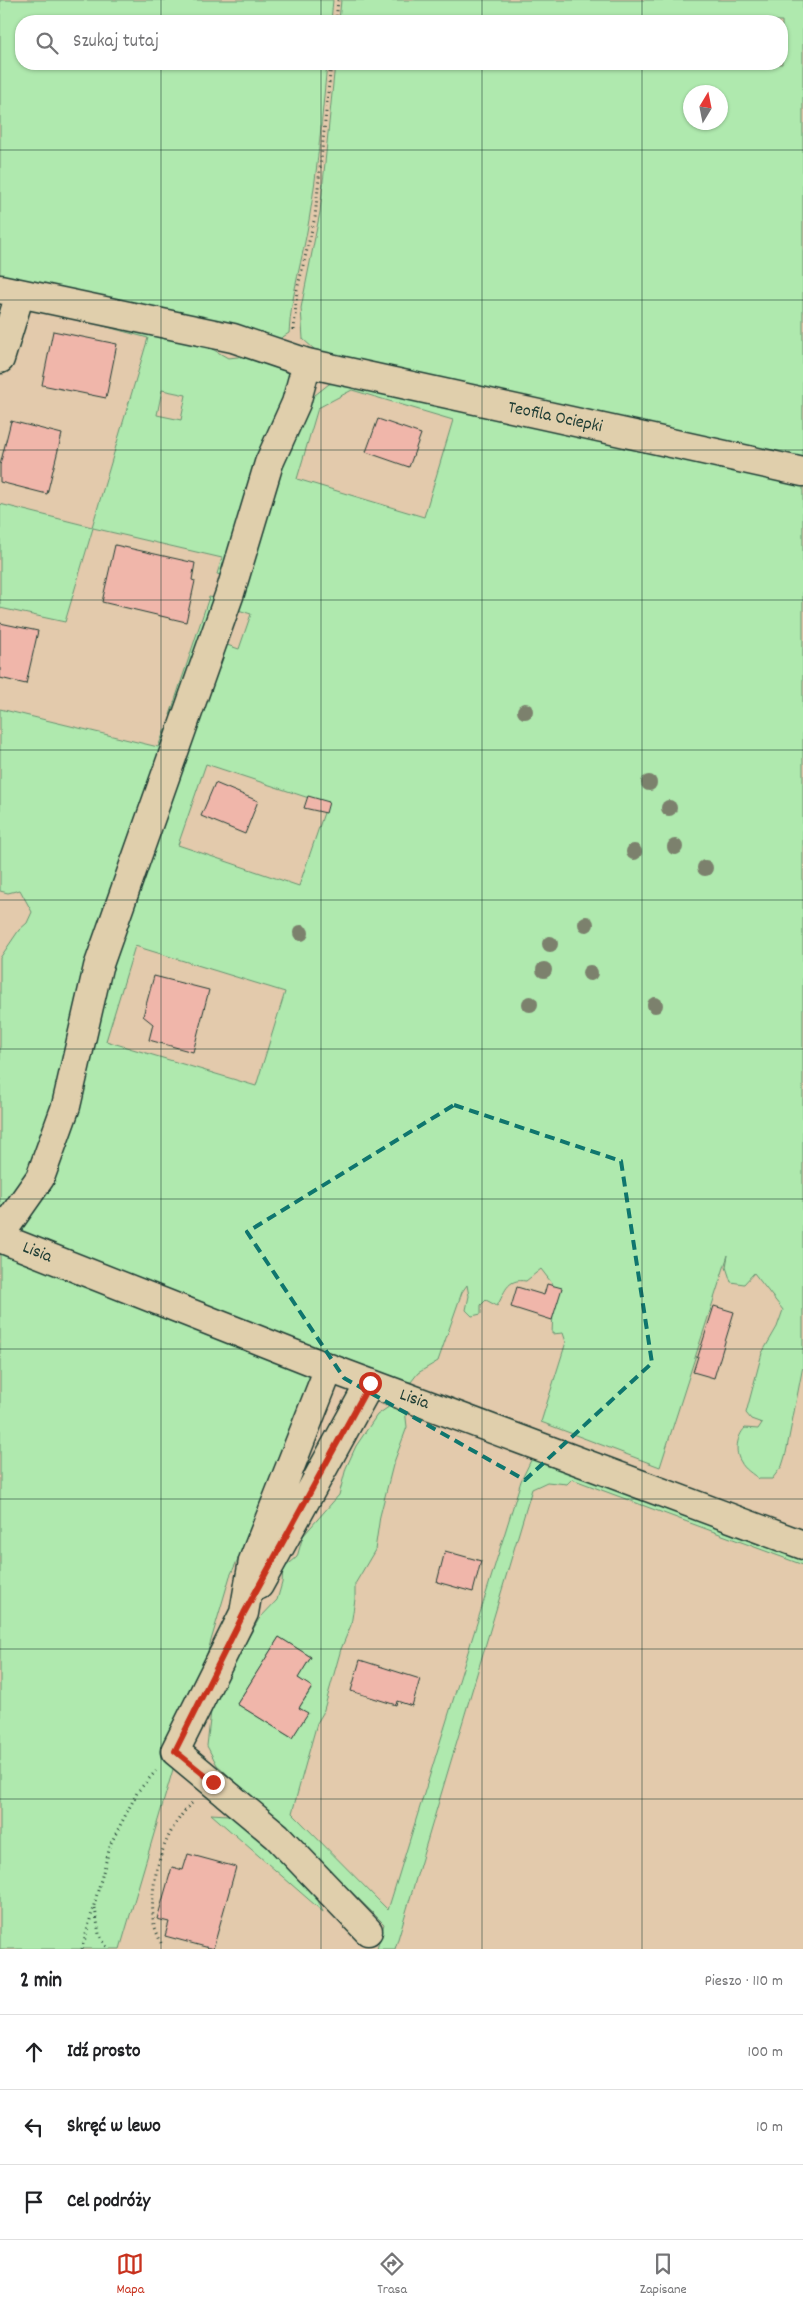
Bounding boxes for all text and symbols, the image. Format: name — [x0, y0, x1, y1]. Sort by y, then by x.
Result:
search box — [15, 15, 788, 70]
icon: search — [33, 29, 61, 57]
text: Szukaj tutaj — [73, 29, 159, 56]
north arrow — [683, 85, 728, 130]
street label: Teofila Ociepki — [505, 396, 605, 440]
street label: Lisia — [18, 1236, 56, 1270]
route start — [359, 1372, 382, 1395]
street label: Lisia — [396, 1383, 433, 1417]
route end — [202, 1771, 225, 1794]
text: 2 min — [20, 1967, 62, 1997]
text: Pieszo · 110 m — [704, 1970, 783, 1993]
icon: ahead — [20, 2038, 48, 2066]
text: Idź prosto — [67, 2039, 140, 2066]
text: 100 m — [747, 2041, 783, 2064]
icon: left — [20, 2113, 48, 2141]
text: Skręć w lewo — [67, 2114, 161, 2141]
text: 10 m — [756, 2116, 783, 2139]
icon: arrive — [20, 2188, 48, 2216]
text: Cel podróży — [67, 2189, 150, 2216]
tab: Mapa — [116, 2250, 144, 2300]
tab: Trasa — [377, 2250, 407, 2300]
tab: Zapisane — [640, 2250, 687, 2300]

